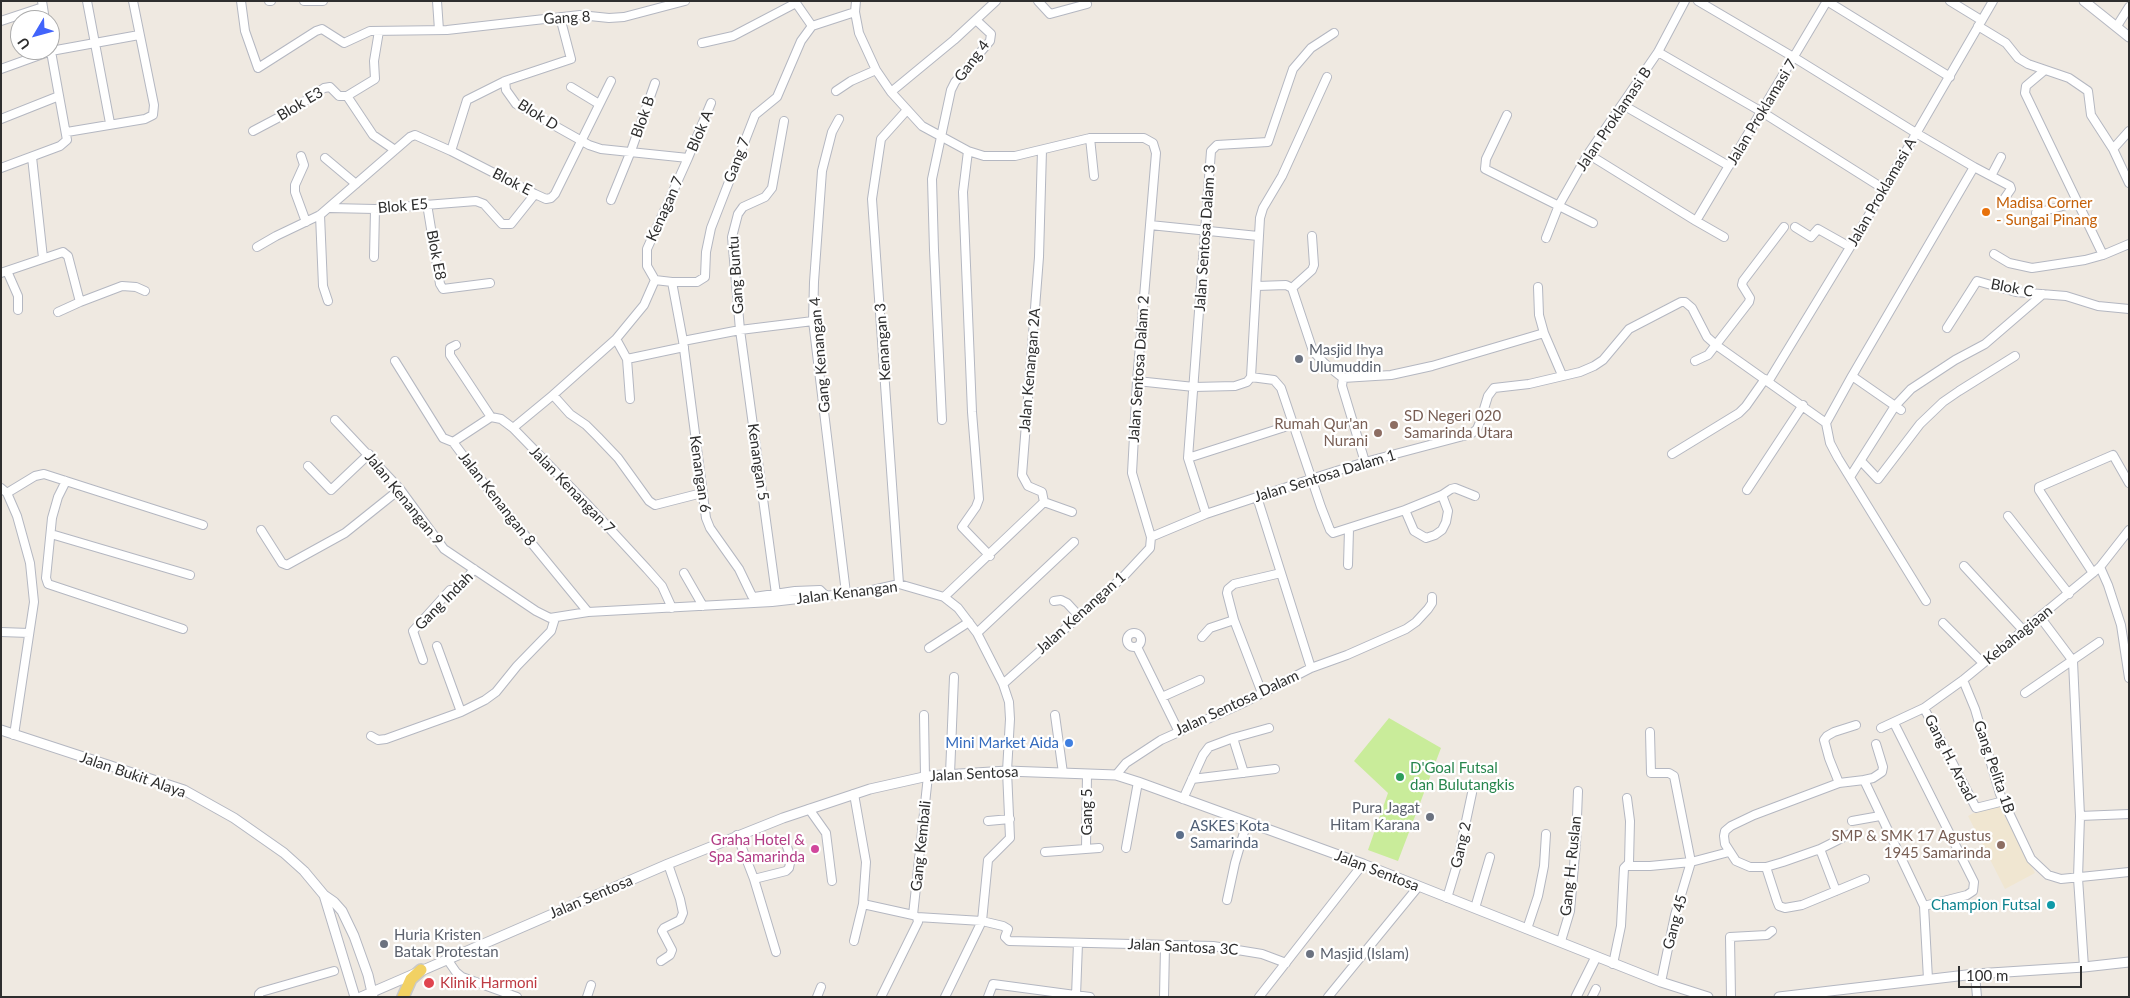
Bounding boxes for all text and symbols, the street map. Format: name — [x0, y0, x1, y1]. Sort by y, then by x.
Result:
street label: Gang 8 — [543, 8, 591, 28]
north arrow — [10, 10, 60, 60]
text: U — [14, 34, 33, 53]
street label: Gang 4 — [951, 37, 993, 85]
street label: Jalan Proklamasi 7 — [1723, 56, 1801, 168]
street label: Jalan Proklamasi B — [1573, 64, 1655, 174]
street label: Blok E3 — [274, 83, 326, 125]
street label: Blok B — [628, 94, 658, 140]
street label: Blok D — [514, 96, 562, 134]
street label: Blok A — [683, 108, 717, 154]
street label: Gang 7 — [720, 135, 754, 185]
street label: Jalan Proklamasi A — [1844, 135, 1920, 249]
street label: Jalan Sentosa Dalam 3 — [1191, 164, 1219, 312]
street label: Blok E — [489, 165, 535, 199]
street label: Kenagan 7 — [643, 174, 687, 244]
place label: Madisa Corner - Sungai Pinang — [1996, 194, 2097, 229]
street label: Blok E5 — [377, 195, 429, 217]
marker: Madisa Corner - Sungai Pinang — [1980, 206, 1992, 218]
street label: Blok E8 — [422, 229, 450, 281]
street label: Gang Buntu — [724, 235, 748, 315]
street label: Blok C — [1989, 275, 2035, 301]
street label: Jalan Sentosa Dalam 2 — [1125, 295, 1153, 443]
street label: Gang Kenangan 4 — [806, 296, 834, 414]
street label: Kenangan 3 — [871, 303, 895, 381]
street label: Jalan Kenangan 2A — [1016, 307, 1044, 433]
place label: Masjid Ihya Ulumuddin — [1309, 341, 1383, 376]
marker: Masjid Ihya Ulumuddin — [1293, 353, 1305, 365]
place label: SD Negeri 020 Samarinda Utara — [1404, 407, 1513, 442]
place label: Rumah Qur'an Nurani — [1274, 415, 1368, 450]
marker: SD Negeri 020 Samarinda Utara — [1388, 419, 1400, 431]
street label: Kenangan 5 — [744, 422, 772, 502]
marker: Rumah Qur'an Nurani — [1372, 427, 1384, 439]
street label: Kenangan 6 — [686, 434, 714, 514]
street label: Jalan Kenangan 7 — [526, 443, 618, 537]
street label: Jalan Sentosa Dalam 1 — [1252, 446, 1398, 506]
street label: Jalan Kenangan 8 — [455, 448, 539, 550]
street label: Jalan Kenangan 9 — [361, 449, 447, 549]
street label: Gang Indah — [411, 568, 477, 634]
street label: Jalan Kenangan 1 — [1032, 568, 1130, 658]
street label: Jalan Kenangan — [795, 578, 899, 608]
street label: Kebahagiaan — [1980, 602, 2056, 668]
street label: Jalan Sentosa Dalam — [1172, 666, 1302, 740]
street label: Gang H. Arsad — [1920, 712, 1980, 804]
street label: Gang Pelita 1B — [1970, 718, 2018, 816]
place label: Mini Market Aida — [945, 734, 1059, 752]
marker: Mini Market Aida — [1063, 737, 1075, 749]
street label: Jalan Bukit Alaya — [78, 748, 188, 802]
place label: D'Goal Futsal dan Bulutangkis — [1410, 759, 1515, 794]
street label: Jalan Sentosa — [929, 763, 1019, 785]
marker: D'Goal Futsal dan Bulutangkis — [1394, 771, 1406, 783]
street label: Gang 5 — [1078, 788, 1096, 836]
place label: Pura Jagat Hitam Karana — [1330, 799, 1420, 834]
street label: Gang Kembali — [907, 800, 935, 892]
marker: Pura Jagat Hitam Karana — [1424, 811, 1436, 823]
street label: Gang H. Ruslan — [1557, 815, 1585, 917]
place label: ASKES Kota Samarinda — [1190, 817, 1269, 852]
street label: Gang 2 — [1447, 820, 1475, 870]
place label: SMP & SMK 17 Agustus 1945 Samarinda — [1831, 827, 1991, 862]
marker: ASKES Kota Samarinda — [1174, 829, 1186, 841]
place label: Graha Hotel & Spa Samarinda — [709, 831, 805, 866]
marker: SMP & SMK 17 Agustus 1945 Samarinda — [1995, 839, 2007, 851]
marker: Graha Hotel & Spa Samarinda — [809, 843, 821, 855]
street label: Jalan Sentosa — [1332, 847, 1422, 895]
street label: Jalan Sentosa — [547, 871, 635, 923]
street label: Gang 45 — [1659, 893, 1691, 951]
place label: Champion Futsal — [1931, 896, 2041, 914]
marker: Champion Futsal — [2045, 899, 2057, 911]
place label: Huria Kristen Batak Protestan — [394, 926, 499, 961]
street label: Jalan Santosa 3C — [1127, 935, 1239, 959]
marker: Huria Kristen Batak Protestan — [378, 938, 390, 950]
place label: Masjid (Islam) — [1320, 945, 1409, 963]
marker: Masjid (Islam) — [1304, 948, 1316, 960]
scale bar — [1960, 956, 2084, 988]
text: 100 m — [1966, 966, 2008, 984]
place label: Klinik Harmoni — [440, 974, 537, 992]
marker: Klinik Harmoni — [422, 976, 436, 990]

